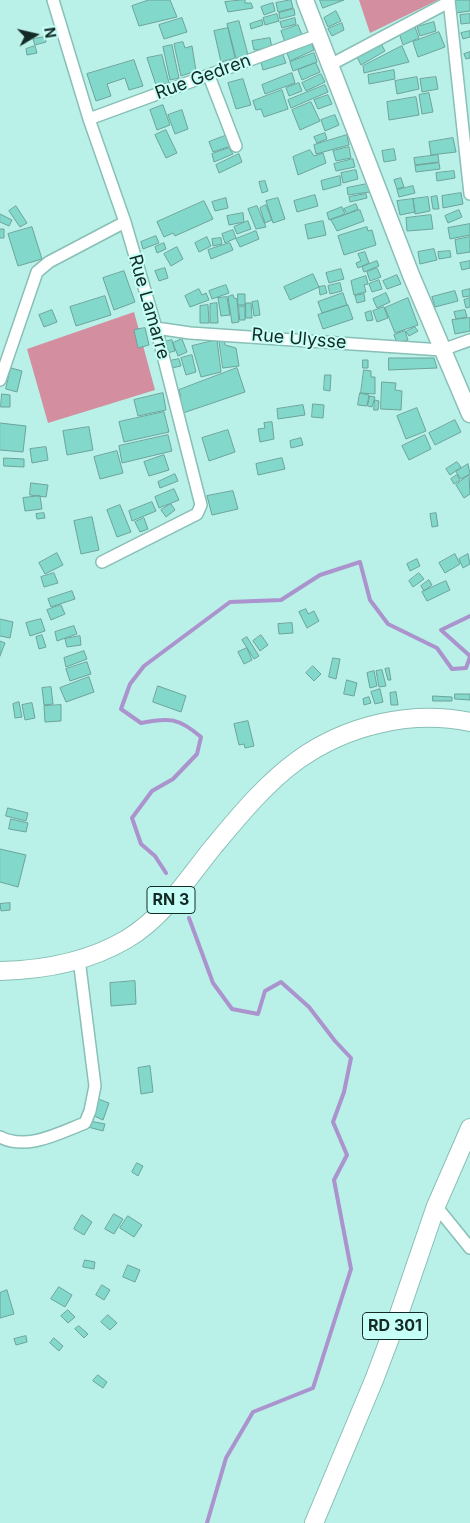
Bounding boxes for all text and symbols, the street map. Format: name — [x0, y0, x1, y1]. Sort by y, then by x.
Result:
north arrow — [10, 10, 60, 60]
text: N — [41, 26, 60, 39]
street label: Rue Gedren — [152, 50, 254, 104]
street label: Rue Lamarre — [124, 252, 174, 362]
street label: Rue Ulysse — [251, 324, 347, 354]
road number: RN 3 — [147, 886, 195, 914]
road number: RD 301 — [362, 1312, 428, 1340]

